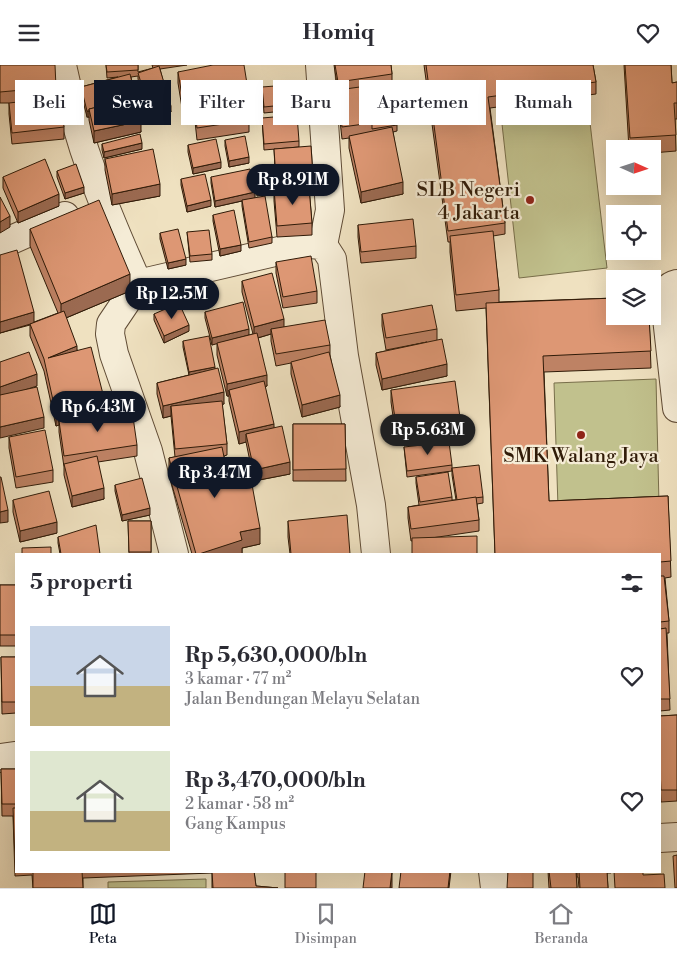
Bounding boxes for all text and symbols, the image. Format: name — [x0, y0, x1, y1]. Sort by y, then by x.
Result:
icon: menu — [15, 19, 43, 47]
text: Homiq — [303, 19, 374, 46]
icon: heart — [634, 19, 662, 47]
chip: Beli — [15, 80, 84, 125]
chip: Sewa — [94, 80, 171, 125]
chip: Filter — [181, 80, 263, 125]
chip: Baru — [273, 80, 349, 125]
chip: Apartemen — [359, 80, 486, 125]
chip: Rumah — [496, 80, 591, 125]
north arrow — [606, 140, 661, 195]
map controls — [606, 140, 661, 325]
pin: Rp 8.91M — [241, 163, 345, 206]
text: Rp 8.91M — [257, 170, 329, 190]
place label: SLB Negeri 4 Jakarta — [417, 178, 521, 226]
marker: SLB Negeri 4 Jakarta — [524, 194, 536, 206]
button: locate — [606, 205, 661, 260]
button: layers — [606, 270, 661, 325]
pin: Rp 12.5M — [120, 277, 224, 320]
text: Rp 12.5M — [136, 284, 208, 304]
pin: Rp 6.43M — [46, 391, 150, 433]
text: Rp 6.43M — [61, 397, 135, 417]
pin: Rp 5.63M — [376, 413, 480, 456]
text: Rp 5.63M — [391, 420, 465, 440]
marker: SMK Walang Jaya — [575, 429, 587, 441]
place label: SMK Walang Jaya — [503, 444, 660, 469]
pin: Rp 3.47M — [163, 457, 267, 499]
text: Rp 3.47M — [179, 463, 251, 483]
icon: filters — [618, 569, 646, 597]
text: 5 properti — [30, 570, 132, 596]
text: Rp 5,630,000/bln — [185, 643, 367, 669]
icon: home — [70, 646, 130, 706]
icon: heart — [618, 662, 646, 690]
text: 3 kamar · 77 m² — [185, 669, 291, 689]
text: Jalan Bendungan Melayu Selatan — [185, 689, 420, 709]
text: Rp 3,470,000/bln — [185, 768, 366, 794]
icon: home — [70, 771, 130, 831]
icon: heart — [618, 787, 646, 815]
text: 2 kamar · 58 m² — [185, 794, 294, 814]
text: Gang Kampus — [185, 814, 286, 834]
tab: Peta — [89, 900, 117, 948]
tab: Disimpan — [295, 900, 357, 948]
tab: Beranda — [535, 900, 588, 948]

